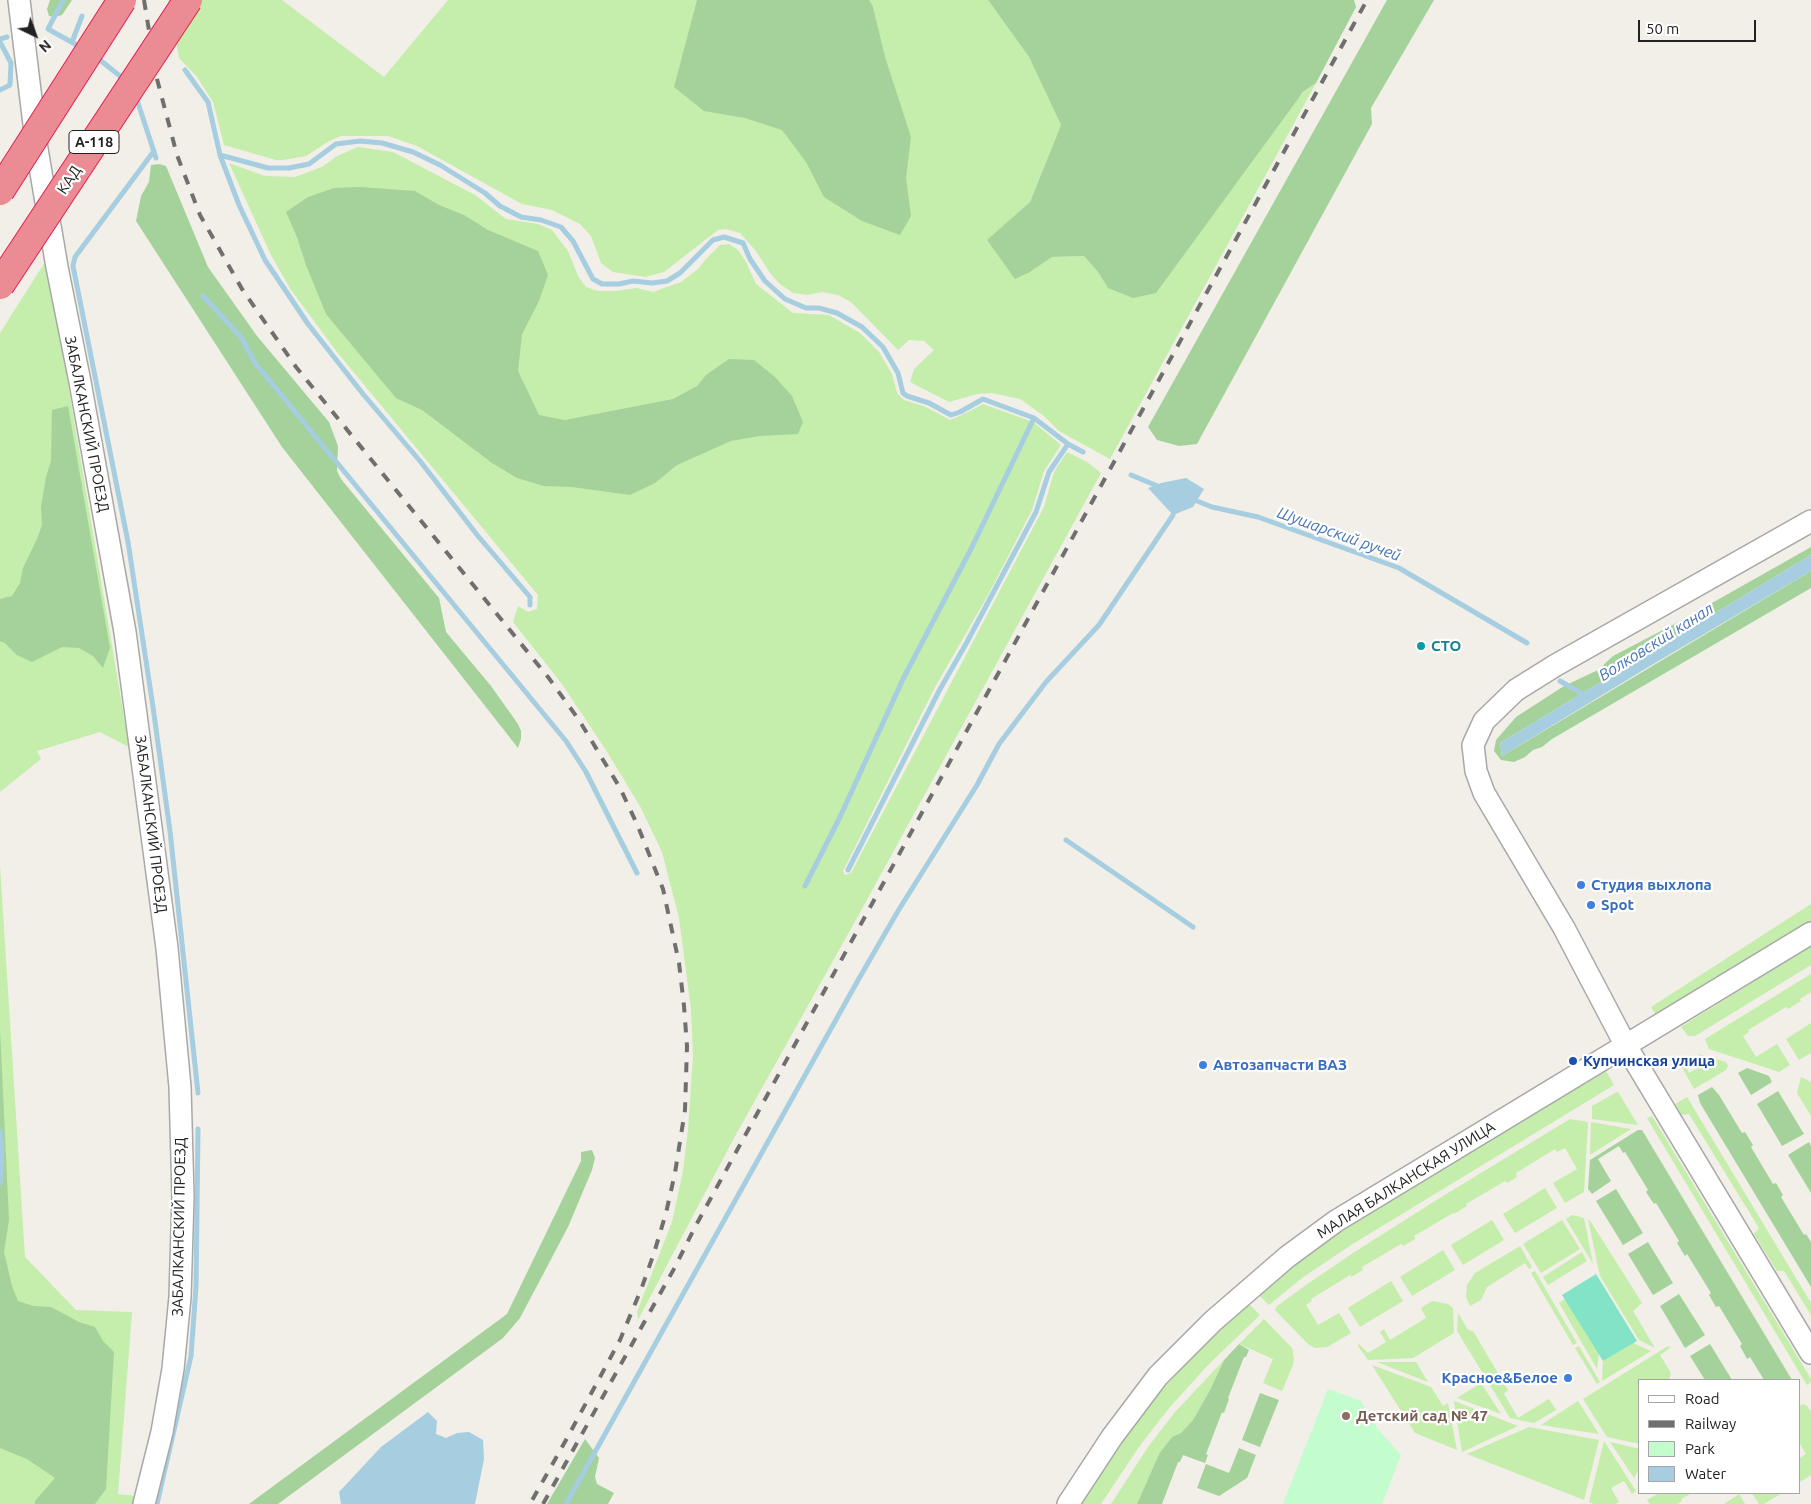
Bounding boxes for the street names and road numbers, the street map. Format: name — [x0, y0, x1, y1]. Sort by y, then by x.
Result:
road number: А-118 — [69, 130, 119, 154]
street label: КАД — [53, 162, 85, 198]
street label: ЗАБАЛКАНСКИЙ ПРОЕЗД — [61, 334, 113, 514]
street label: ЗАБАЛКАНСКИЙ ПРОЕЗД — [131, 734, 171, 914]
street label: МАЛАЯ БАЛКАНСКАЯ УЛИЦА — [1314, 1118, 1498, 1242]
street label: ЗАБАЛКАНСКИЙ ПРОЕЗД — [168, 1137, 190, 1317]

